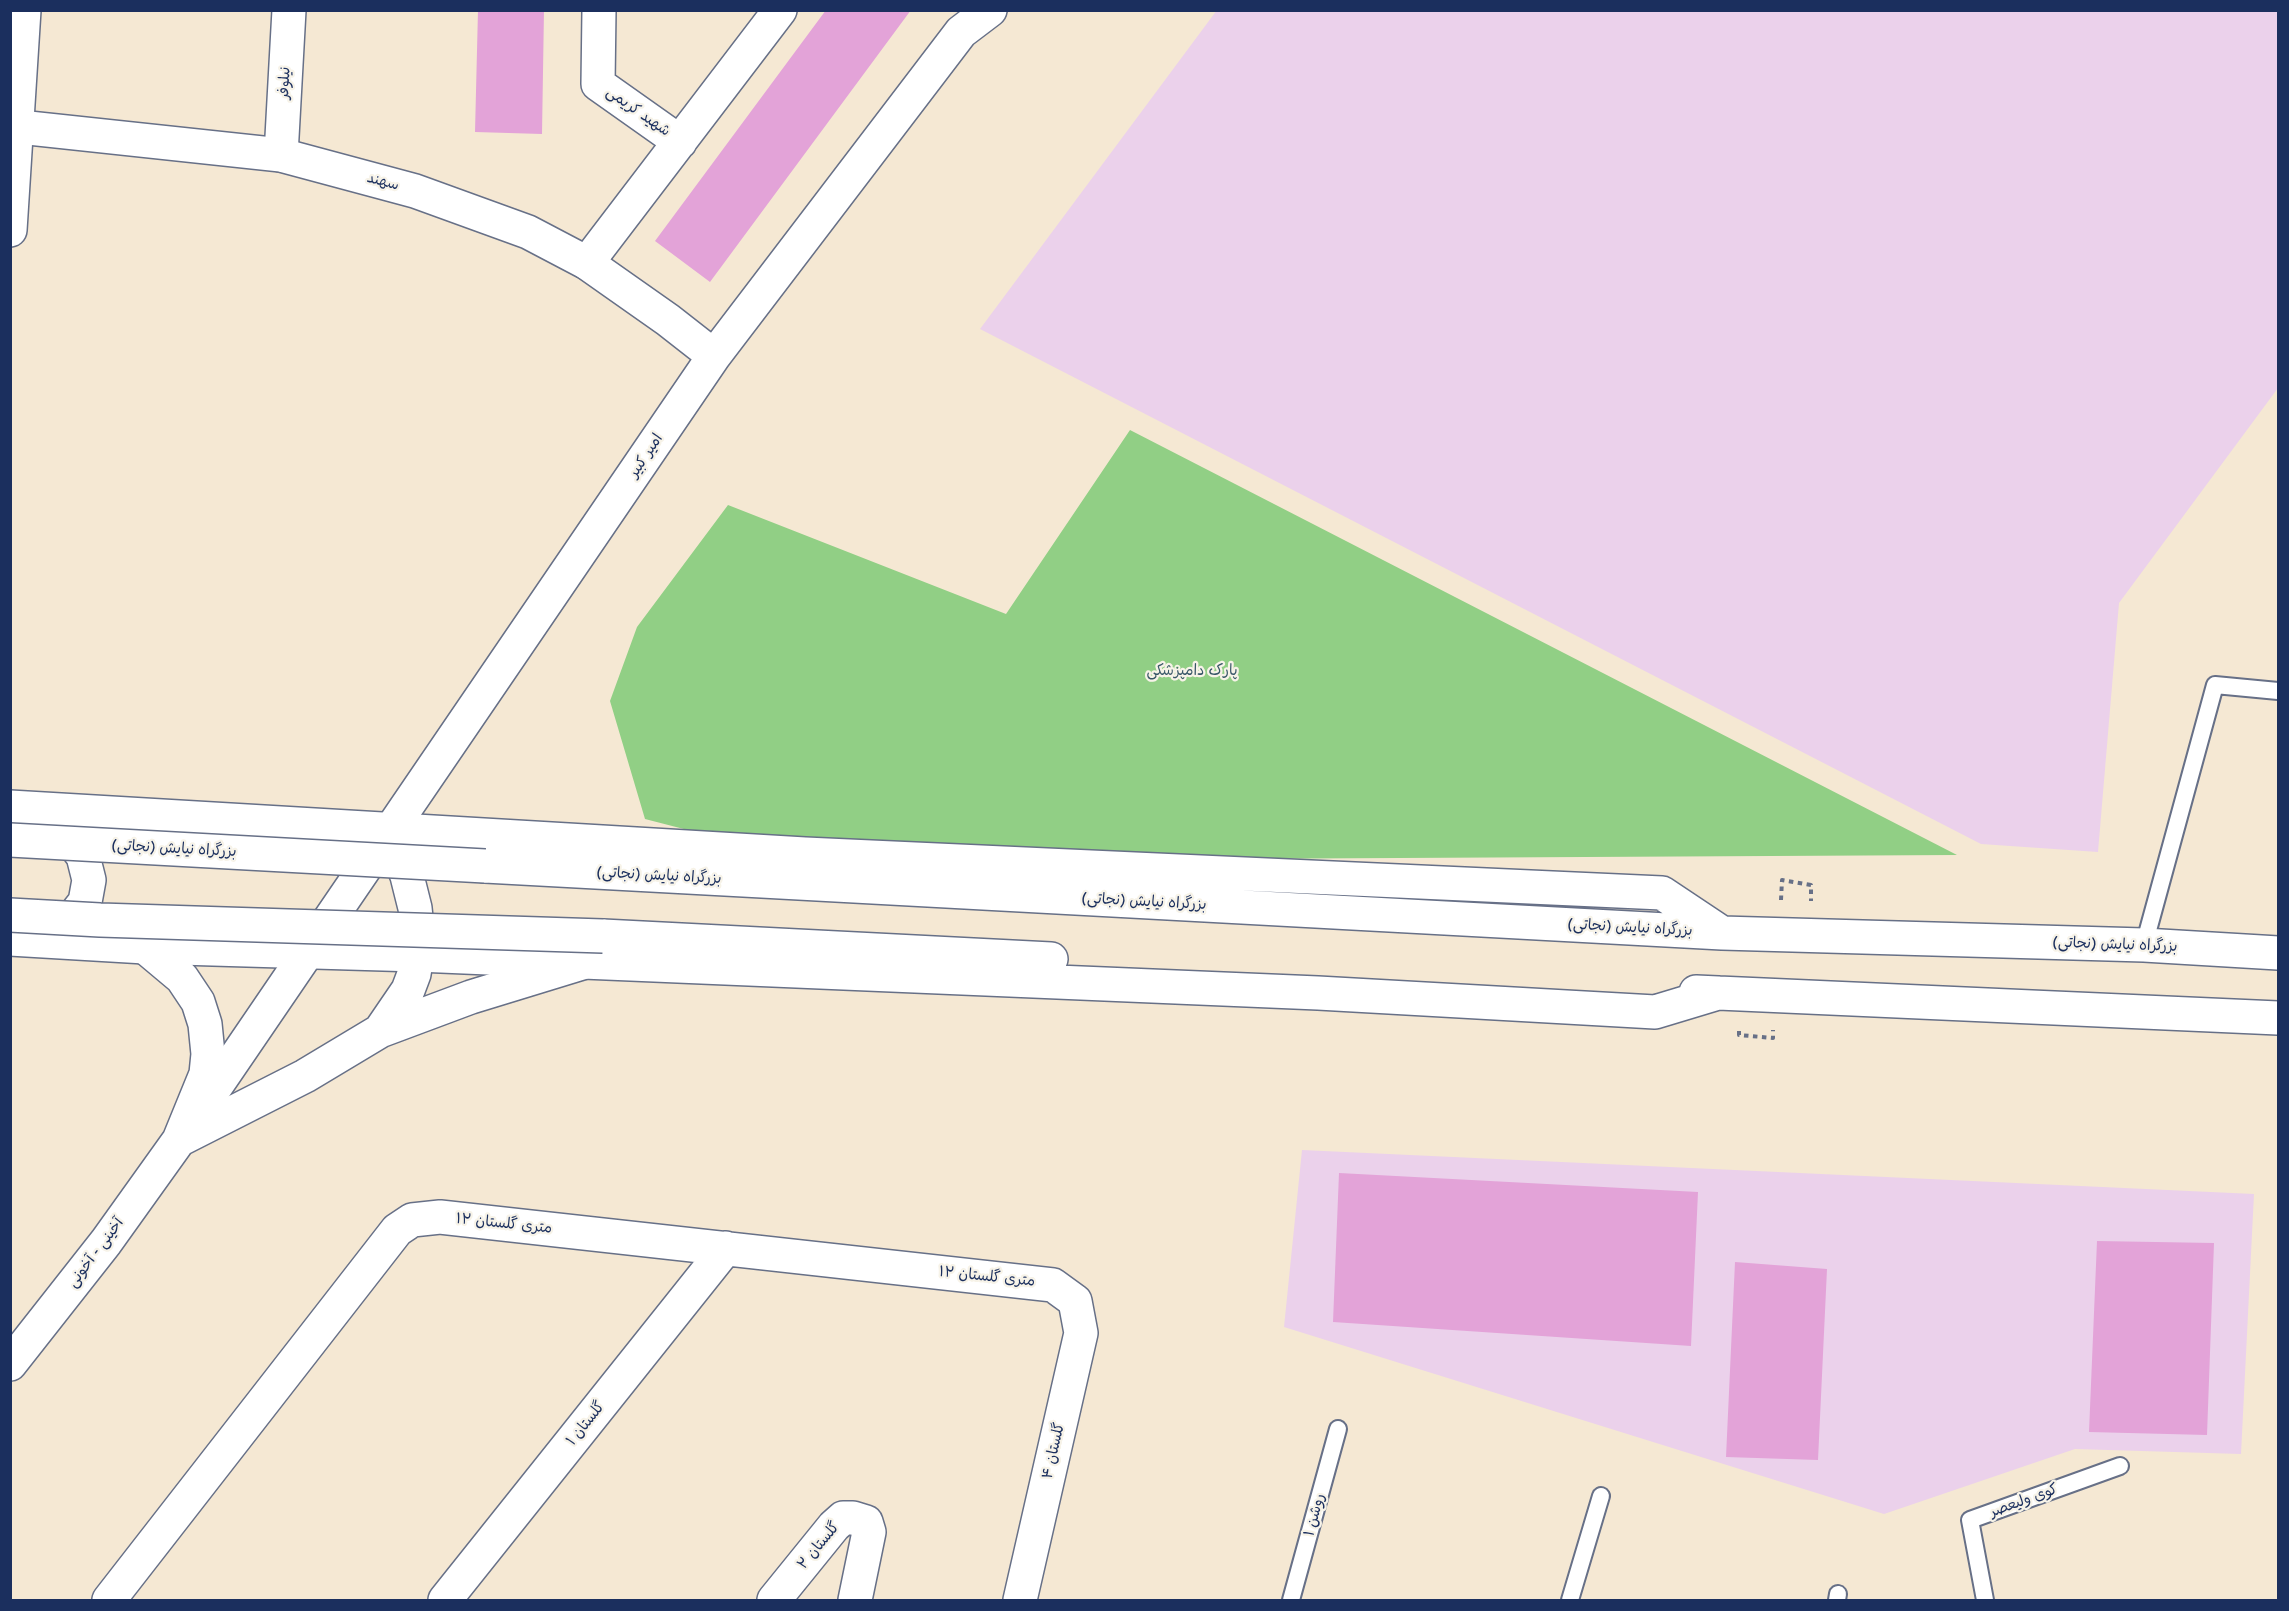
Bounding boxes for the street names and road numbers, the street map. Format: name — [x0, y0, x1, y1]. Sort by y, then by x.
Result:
street label: نیلوفر — [275, 66, 295, 100]
street label: شهید کریمی — [602, 83, 674, 141]
street label: سهند — [365, 169, 401, 195]
street label: امیر کبیر — [625, 431, 667, 481]
street label: بزرگراه نیایش (نجاتی) — [111, 837, 237, 861]
street label: بزرگراه نیایش (نجاتی) — [596, 864, 722, 888]
street label: بزرگراه نیایش (نجاتی) — [1081, 890, 1207, 914]
street label: بزرگراه نیایش (نجاتی) — [1567, 916, 1693, 940]
street label: بزرگراه نیایش (نجاتی) — [2052, 934, 2178, 956]
street label: ۱۲ متری گلستان — [455, 1210, 553, 1238]
street label: آخینی - آخونی — [64, 1215, 128, 1291]
street label: ۱۲ متری گلستان — [938, 1263, 1036, 1291]
street label: گلستان ۱ — [563, 1398, 609, 1450]
street label: گلستان ۴ — [1039, 1421, 1069, 1481]
street label: کوی ولیعصر — [1988, 1480, 2060, 1522]
street label: روشن ۱ — [1301, 1492, 1329, 1538]
street label: گلستان ۲ — [794, 1519, 844, 1573]

